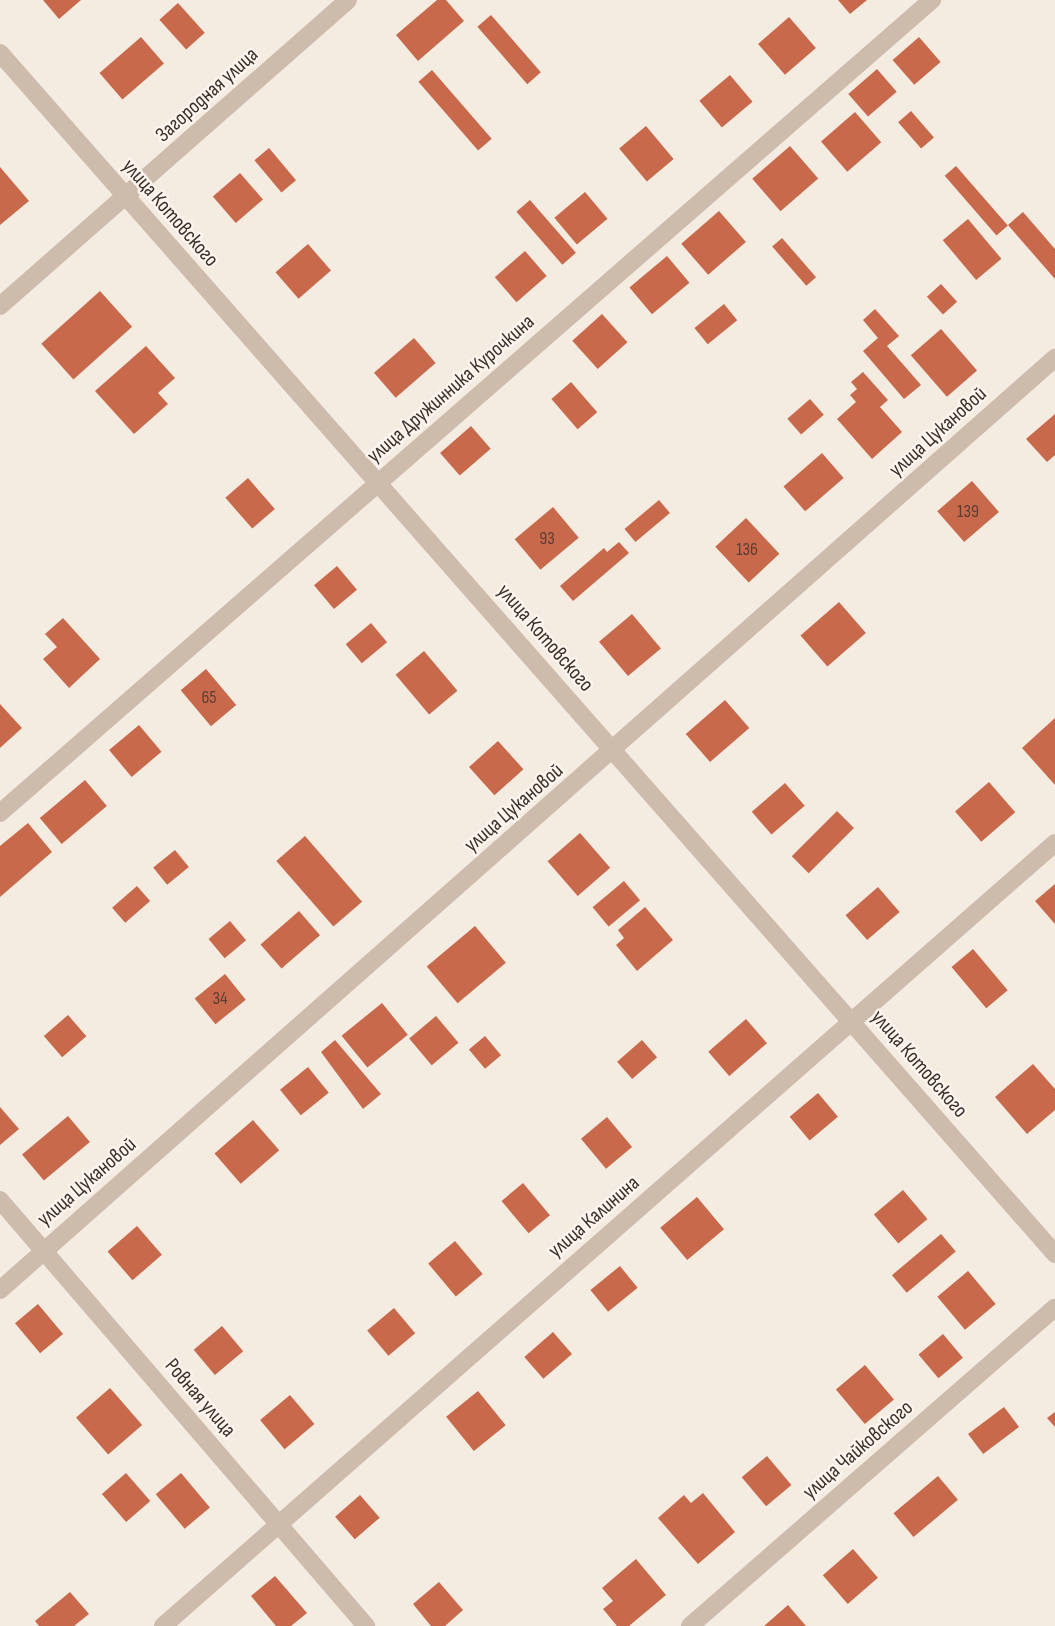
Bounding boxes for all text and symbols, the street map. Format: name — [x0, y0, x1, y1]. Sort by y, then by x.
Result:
street label: Загородная улица — [151, 42, 263, 148]
street label: улица Котовского — [116, 154, 224, 272]
street label: улица Дружинника Курочкина — [362, 309, 540, 469]
street label: улица Цукановой — [884, 382, 992, 482]
house number: 139 — [957, 501, 979, 523]
house number: 93 — [539, 528, 555, 550]
house number: 136 — [736, 539, 758, 561]
street label: улица Котовского — [491, 579, 599, 697]
house number: 65 — [201, 687, 217, 709]
street label: улица Цукановой — [459, 758, 569, 858]
house number: 34 — [212, 988, 228, 1010]
street label: улица Котовского — [865, 1005, 973, 1123]
street label: улица Цукановой — [32, 1132, 142, 1232]
street label: улица Калинина — [543, 1171, 645, 1263]
street label: Ровная улица — [159, 1354, 241, 1442]
street label: улица Чайковского — [798, 1395, 918, 1505]

